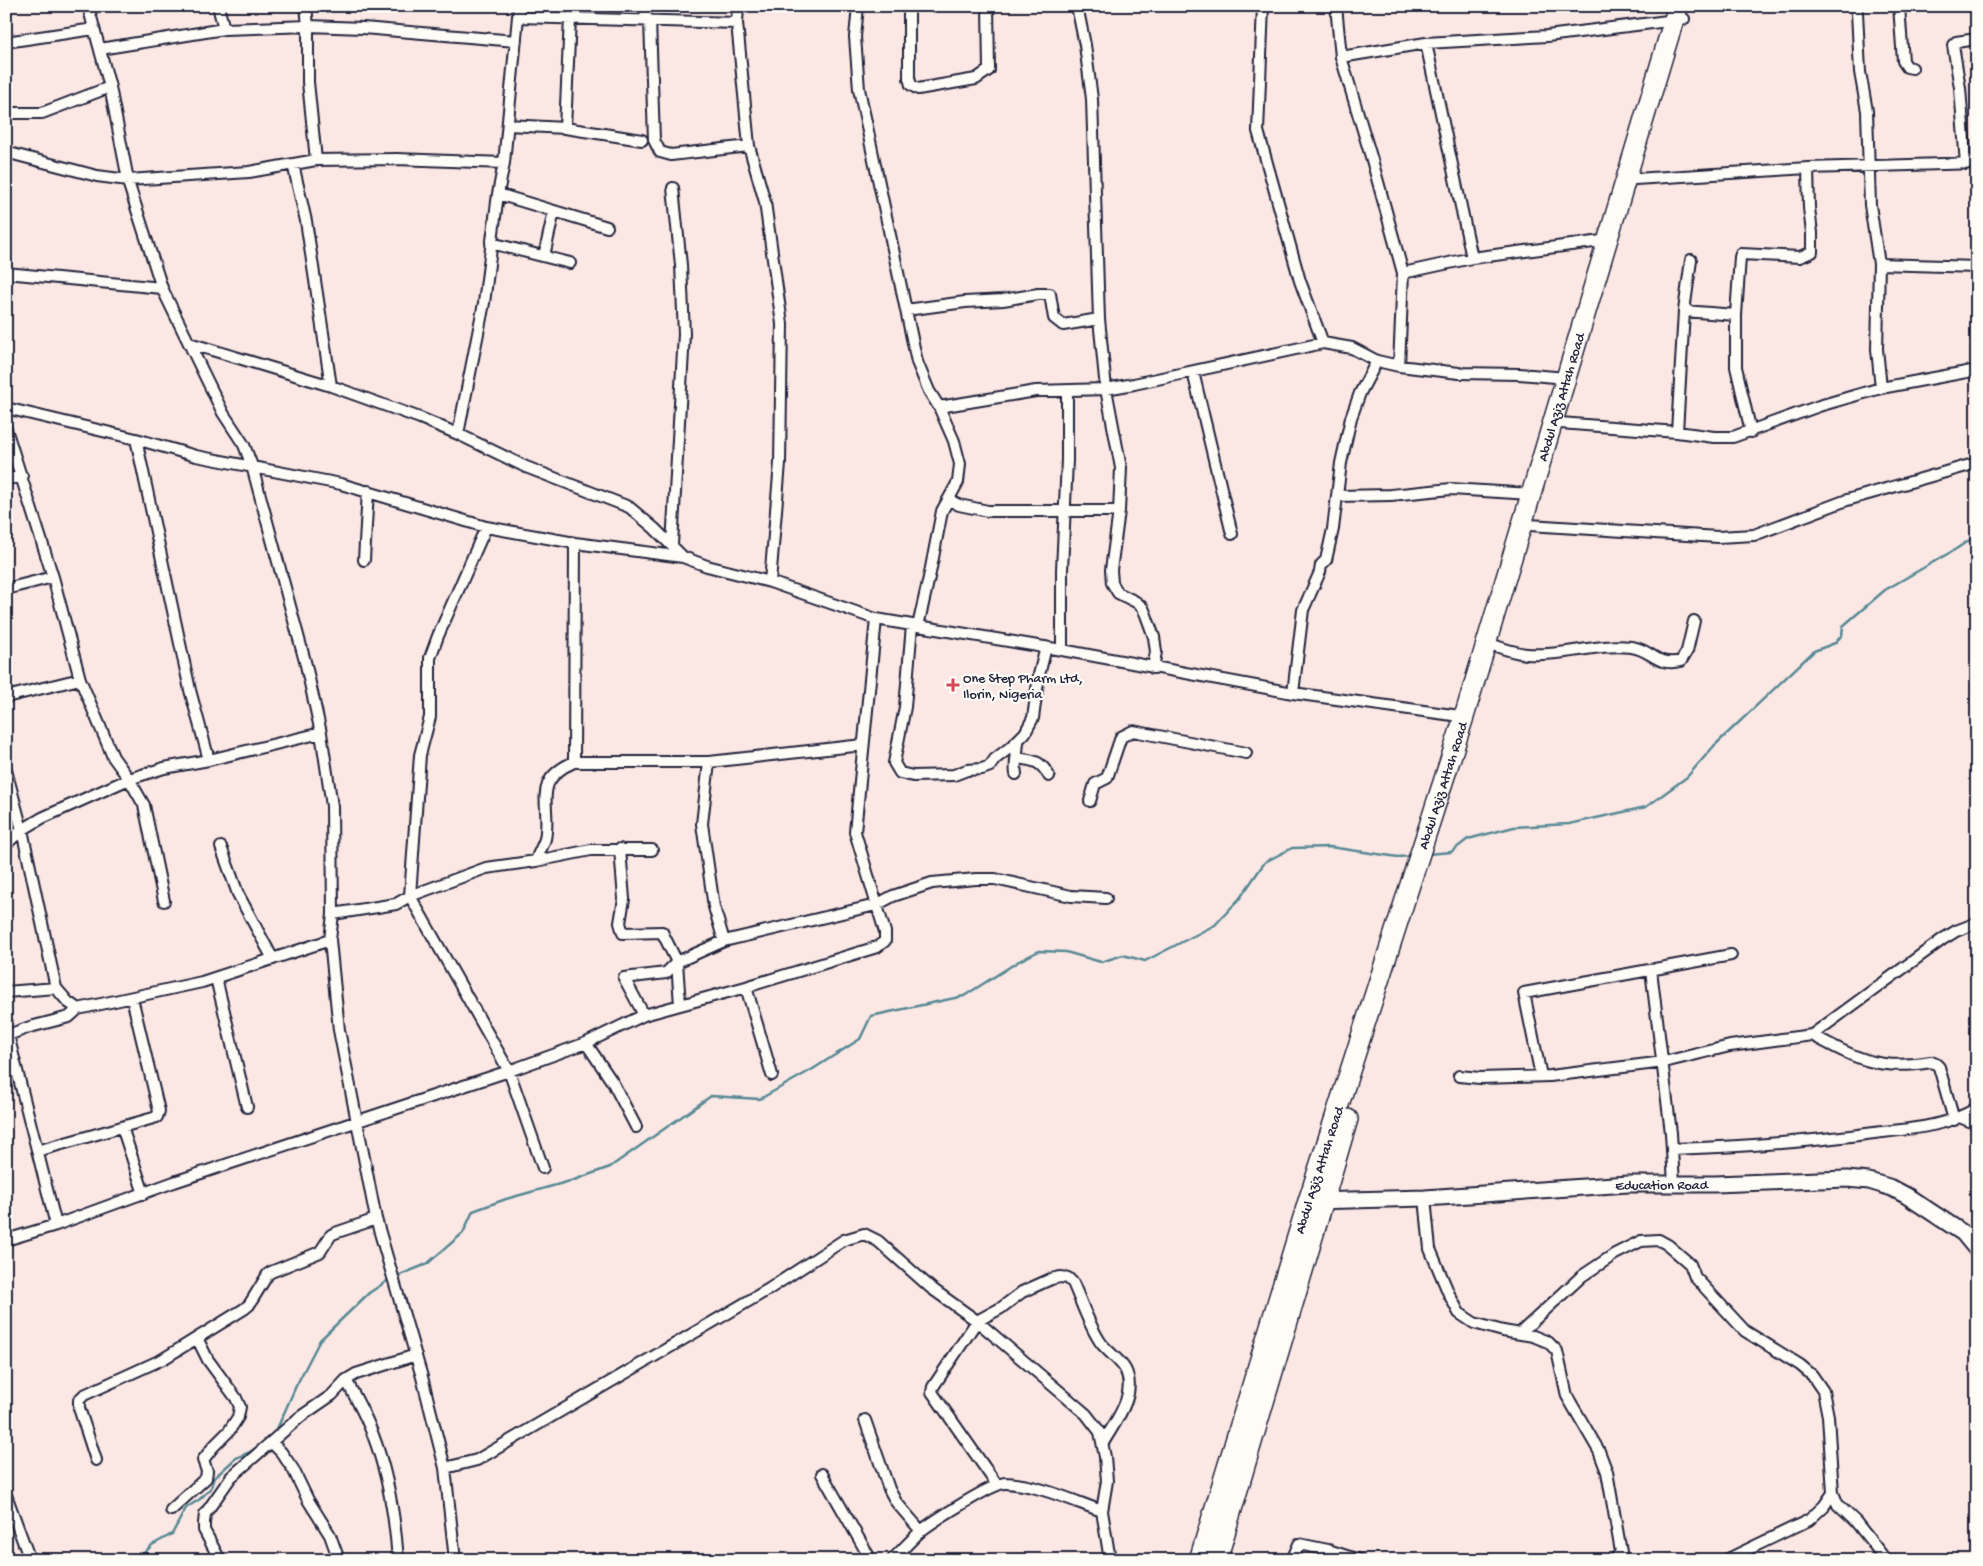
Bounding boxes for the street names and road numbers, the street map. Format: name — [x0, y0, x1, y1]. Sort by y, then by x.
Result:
street label: Abdul Aziz Attah Road — [1535, 330, 1591, 464]
street label: Abdul Aziz Attah Road — [1416, 718, 1473, 852]
street label: Abdul Aziz Attah Road — [1292, 1103, 1349, 1236]
street label: Education Road — [1615, 1178, 1710, 1196]

